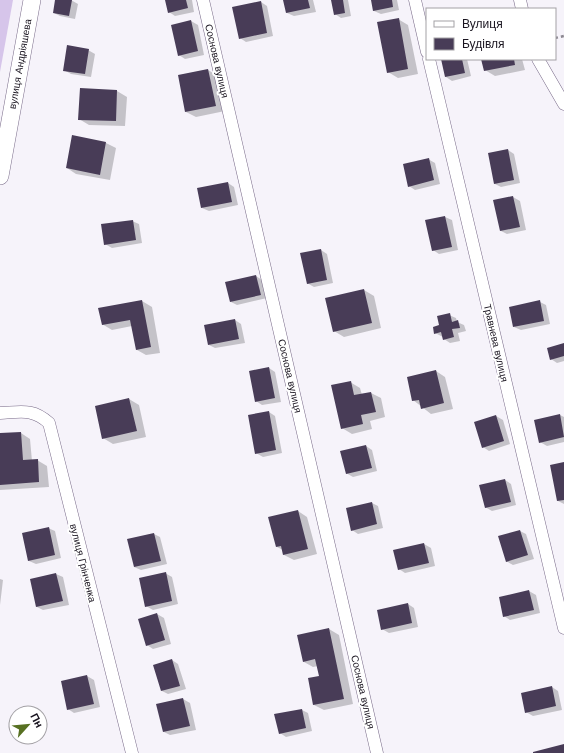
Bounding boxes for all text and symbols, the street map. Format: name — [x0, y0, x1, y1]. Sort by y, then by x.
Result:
legend — [426, 8, 556, 60]
text: Вулиця — [462, 17, 503, 31]
street label: вулиця Андріяшева — [7, 18, 33, 110]
street label: Соснова вулиця — [203, 23, 231, 99]
text: Будівля — [462, 37, 504, 51]
street label: Травнева вулиця — [482, 303, 510, 383]
street label: Соснова вулиця — [276, 338, 304, 414]
street label: вулиця Грінченка — [68, 523, 98, 604]
street label: Соснова вулиця — [349, 654, 377, 730]
north arrow — [8, 705, 48, 745]
text: Пн — [27, 711, 46, 730]

